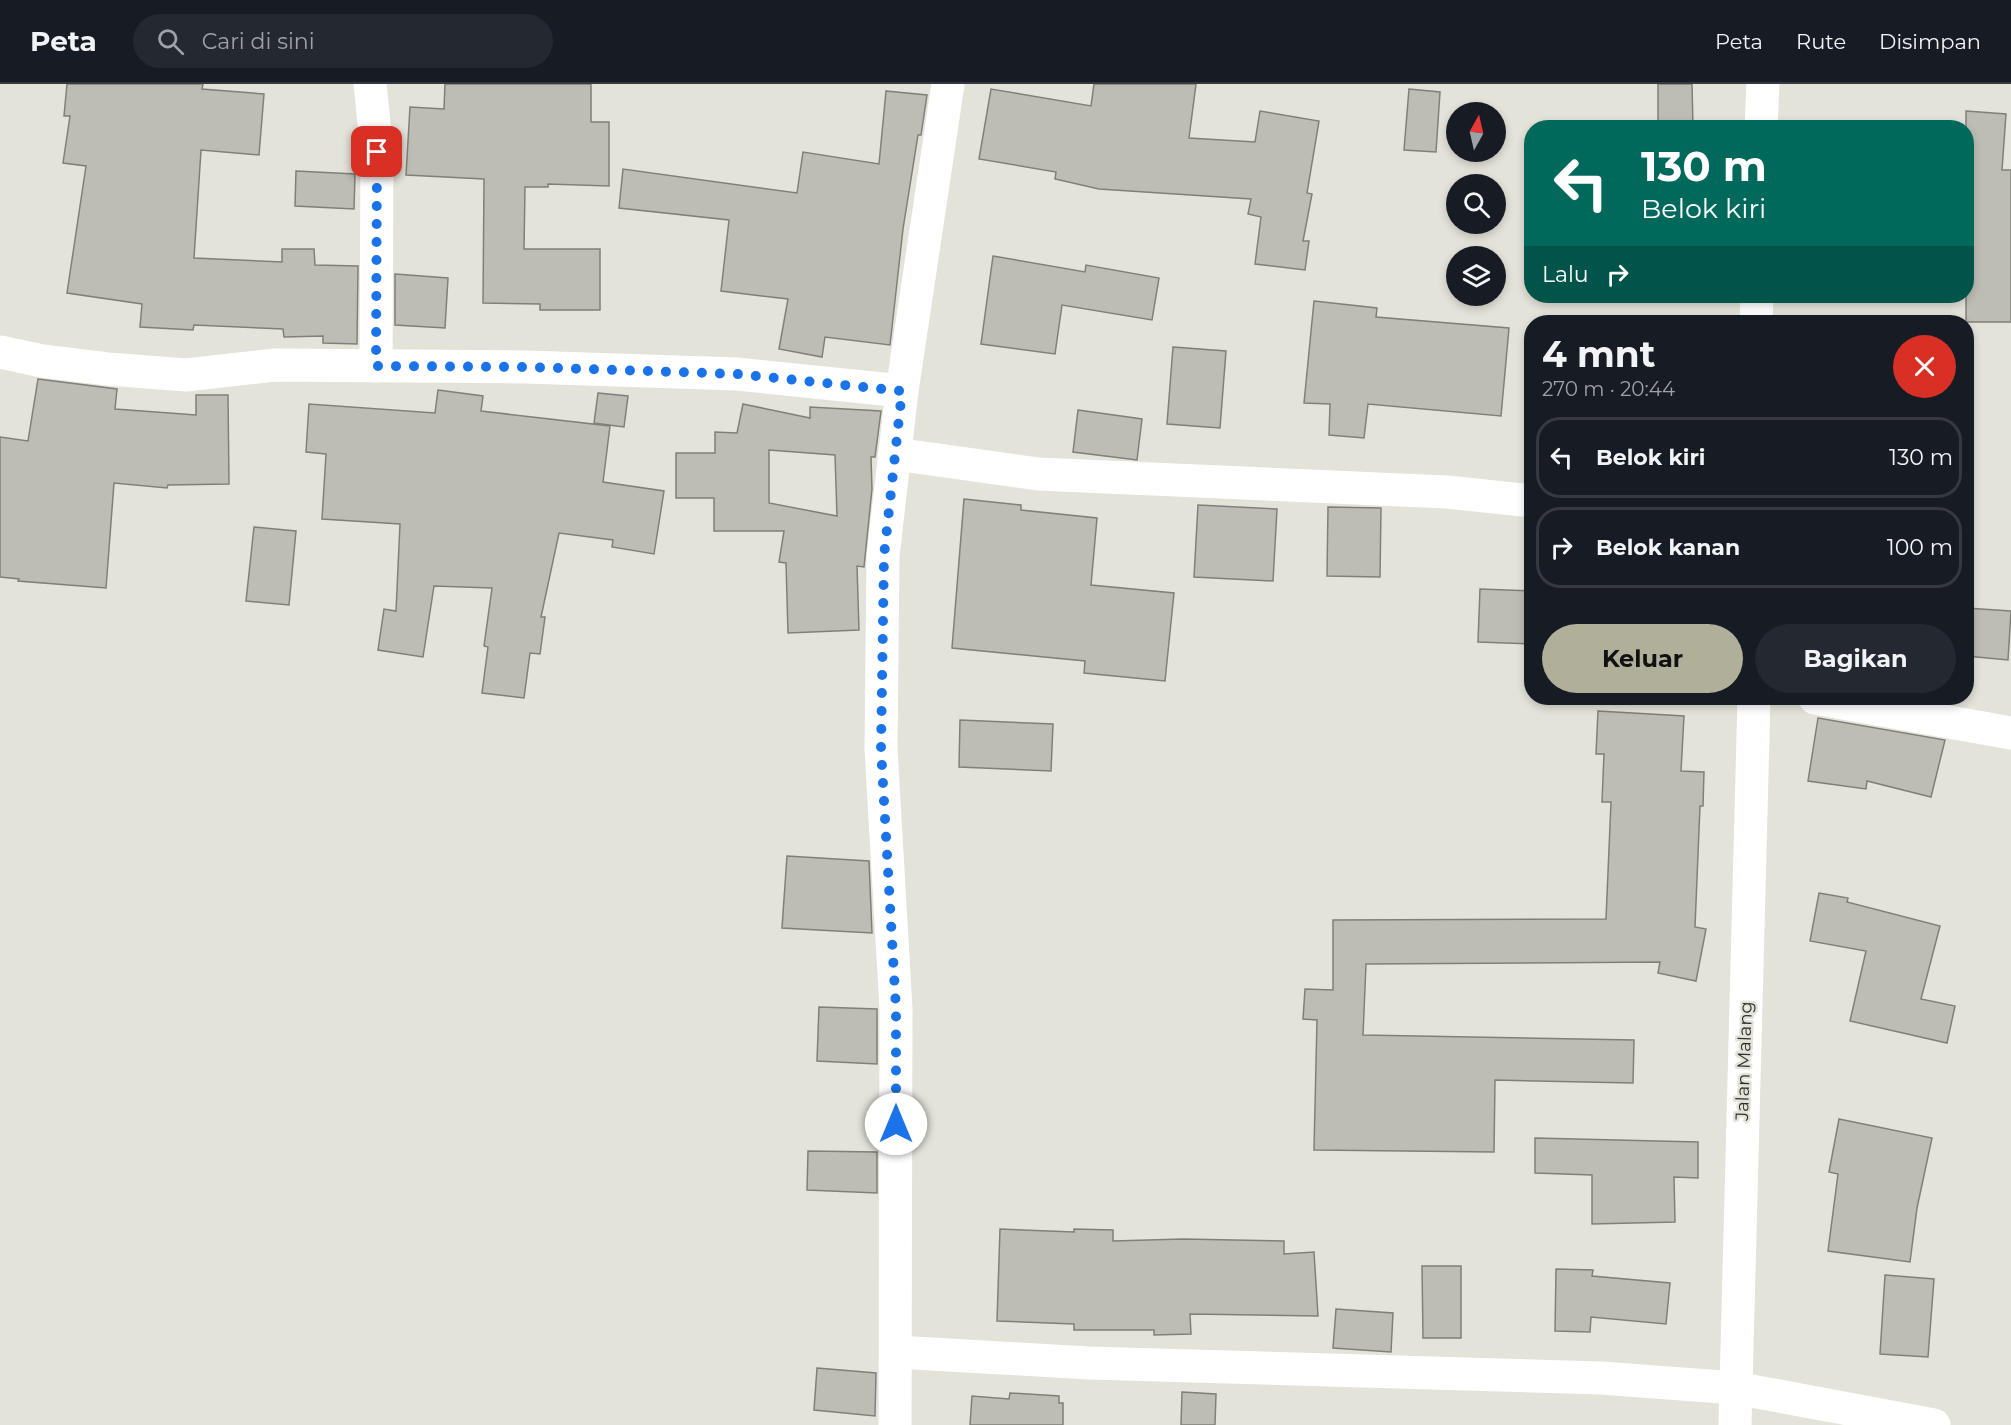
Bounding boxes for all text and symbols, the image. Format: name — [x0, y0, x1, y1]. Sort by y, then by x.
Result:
search box — [133, 14, 553, 68]
text: Peta — [30, 24, 97, 58]
icon: search — [154, 25, 187, 58]
text: Cari di sini — [202, 28, 315, 55]
text: Peta — [1715, 29, 1763, 54]
text: Rute — [1796, 29, 1846, 54]
text: Disimpan — [1879, 29, 1981, 54]
north arrow — [1446, 102, 1506, 162]
map controls — [1446, 102, 1506, 306]
pin — [351, 126, 402, 177]
icon: arrive — [360, 135, 393, 168]
text: 130 m — [1641, 140, 1767, 192]
icon: left — [1542, 144, 1620, 222]
button: search — [1446, 174, 1506, 234]
text: Belok kiri — [1641, 192, 1766, 225]
button: layers — [1446, 246, 1506, 306]
icon: right — [1601, 258, 1634, 291]
text: Lalu — [1542, 261, 1589, 288]
text: 4 mnt — [1542, 332, 1655, 376]
button: close — [1893, 335, 1956, 398]
text: 270 m · 20:44 — [1542, 377, 1675, 401]
icon: left — [1545, 441, 1578, 474]
text: Belok kiri — [1596, 444, 1705, 471]
text: 130 m — [1889, 444, 1953, 471]
icon: right — [1545, 531, 1578, 564]
text: Belok kanan — [1596, 534, 1740, 561]
text: 100 m — [1887, 534, 1953, 561]
button: Keluar — [1542, 624, 1743, 693]
button: Bagikan — [1755, 624, 1956, 693]
street label: Jalan Malang — [1731, 1001, 1757, 1122]
position arrow — [864, 1092, 928, 1156]

